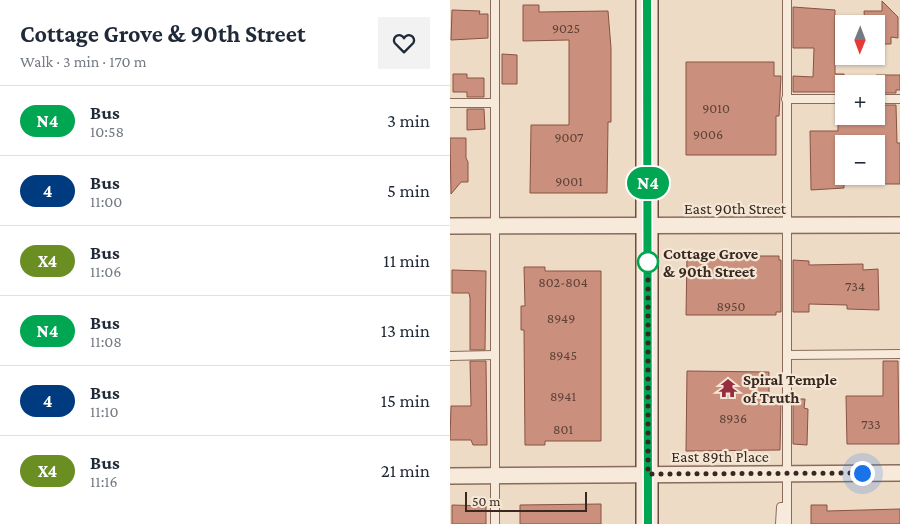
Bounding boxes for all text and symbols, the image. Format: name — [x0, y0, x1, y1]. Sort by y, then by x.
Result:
north arrow — [835, 15, 885, 65]
map controls — [835, 15, 885, 185]
button: heart — [378, 17, 430, 69]
text: Cottage Grove & 90th Street — [20, 20, 306, 47]
house number: 9025 — [552, 20, 580, 36]
text: Walk · 3 min · 170 m — [20, 53, 147, 70]
button: + — [835, 75, 885, 125]
house number: 9010 — [702, 100, 730, 116]
text: Bus — [90, 102, 120, 123]
text: 3 min — [387, 110, 430, 131]
text: N4 — [37, 111, 58, 131]
text: 10:58 — [90, 123, 124, 140]
house number: 9006 — [693, 126, 723, 142]
house number: 9007 — [554, 129, 584, 145]
button: − — [835, 135, 885, 185]
line badge: N4 — [626, 167, 670, 199]
text: Bus — [90, 172, 120, 193]
house number: 9001 — [555, 173, 583, 189]
text: N4 — [637, 173, 659, 193]
text: 5 min — [387, 180, 430, 201]
text: 4 — [43, 181, 52, 201]
text: 11:00 — [90, 193, 122, 210]
street label: East 90th Street — [684, 200, 787, 217]
text: Bus — [90, 242, 120, 263]
place label: Cottage Grove & 90th Street — [663, 245, 759, 280]
text: 11 min — [383, 250, 430, 271]
text: X4 — [38, 251, 57, 271]
marker: Cottage Grove & 90th Street — [637, 251, 659, 273]
text: 11:06 — [90, 263, 121, 280]
house number: 802-804 — [538, 274, 588, 290]
house number: 734 — [845, 278, 865, 294]
house number: 8950 — [717, 298, 746, 314]
house number: 8949 — [547, 310, 575, 326]
text: Bus — [90, 312, 120, 333]
text: 13 min — [381, 320, 430, 341]
text: N4 — [37, 321, 58, 341]
text: 11:08 — [90, 333, 122, 350]
house number: 8945 — [549, 347, 577, 363]
place label: Spiral Temple of Truth — [743, 371, 837, 406]
temple icon: Spiral Temple of Truth — [717, 377, 739, 399]
text: Bus — [90, 382, 120, 403]
house number: 8941 — [550, 388, 576, 404]
text: 15 min — [381, 390, 430, 411]
text: 4 — [43, 391, 52, 411]
text: 11:10 — [90, 403, 119, 420]
house number: 8936 — [719, 410, 747, 426]
house number: 733 — [861, 416, 881, 432]
house number: 801 — [553, 421, 573, 437]
street label: East 89th Place — [671, 448, 769, 465]
text: Bus — [90, 452, 120, 473]
text: 21 min — [381, 460, 430, 481]
text: X4 — [38, 461, 57, 481]
your location — [850, 461, 875, 486]
text: 11:16 — [90, 473, 118, 490]
scale bar — [465, 489, 588, 512]
text: 50 m — [472, 493, 500, 509]

